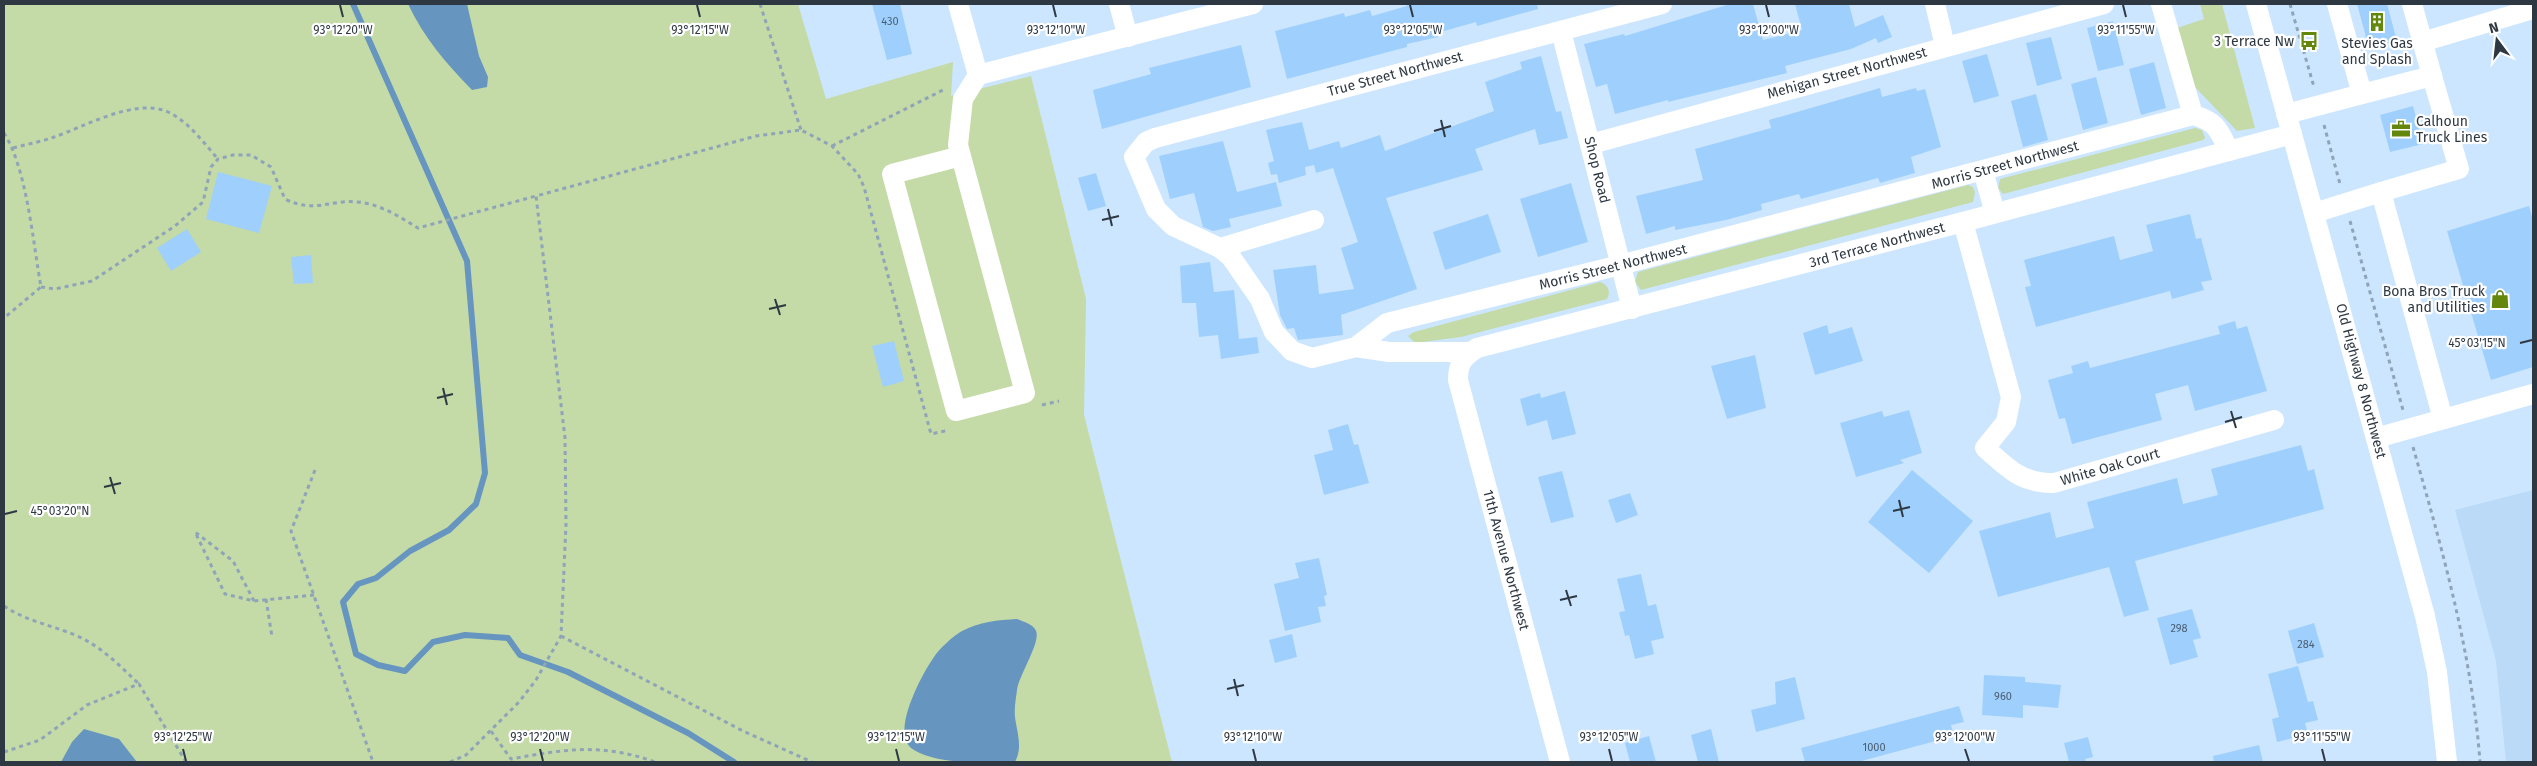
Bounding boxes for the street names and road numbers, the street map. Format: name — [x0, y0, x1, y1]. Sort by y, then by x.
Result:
street label: Mehigan Street Northwest — [1765, 43, 1930, 103]
street label: True Street Northwest — [1326, 48, 1465, 100]
street label: Shop Road — [1580, 135, 1614, 205]
street label: Morris Street Northwest — [1930, 137, 2081, 193]
street label: 3rd Terrace Northwest — [1807, 218, 1947, 271]
street label: Morris Street Northwest — [1537, 240, 1689, 294]
street label: Old Highway 8 Northwest — [2332, 302, 2390, 461]
street label: White Oak Court — [2058, 444, 2162, 489]
street label: 11th Avenue Northwest — [1479, 488, 1533, 633]

